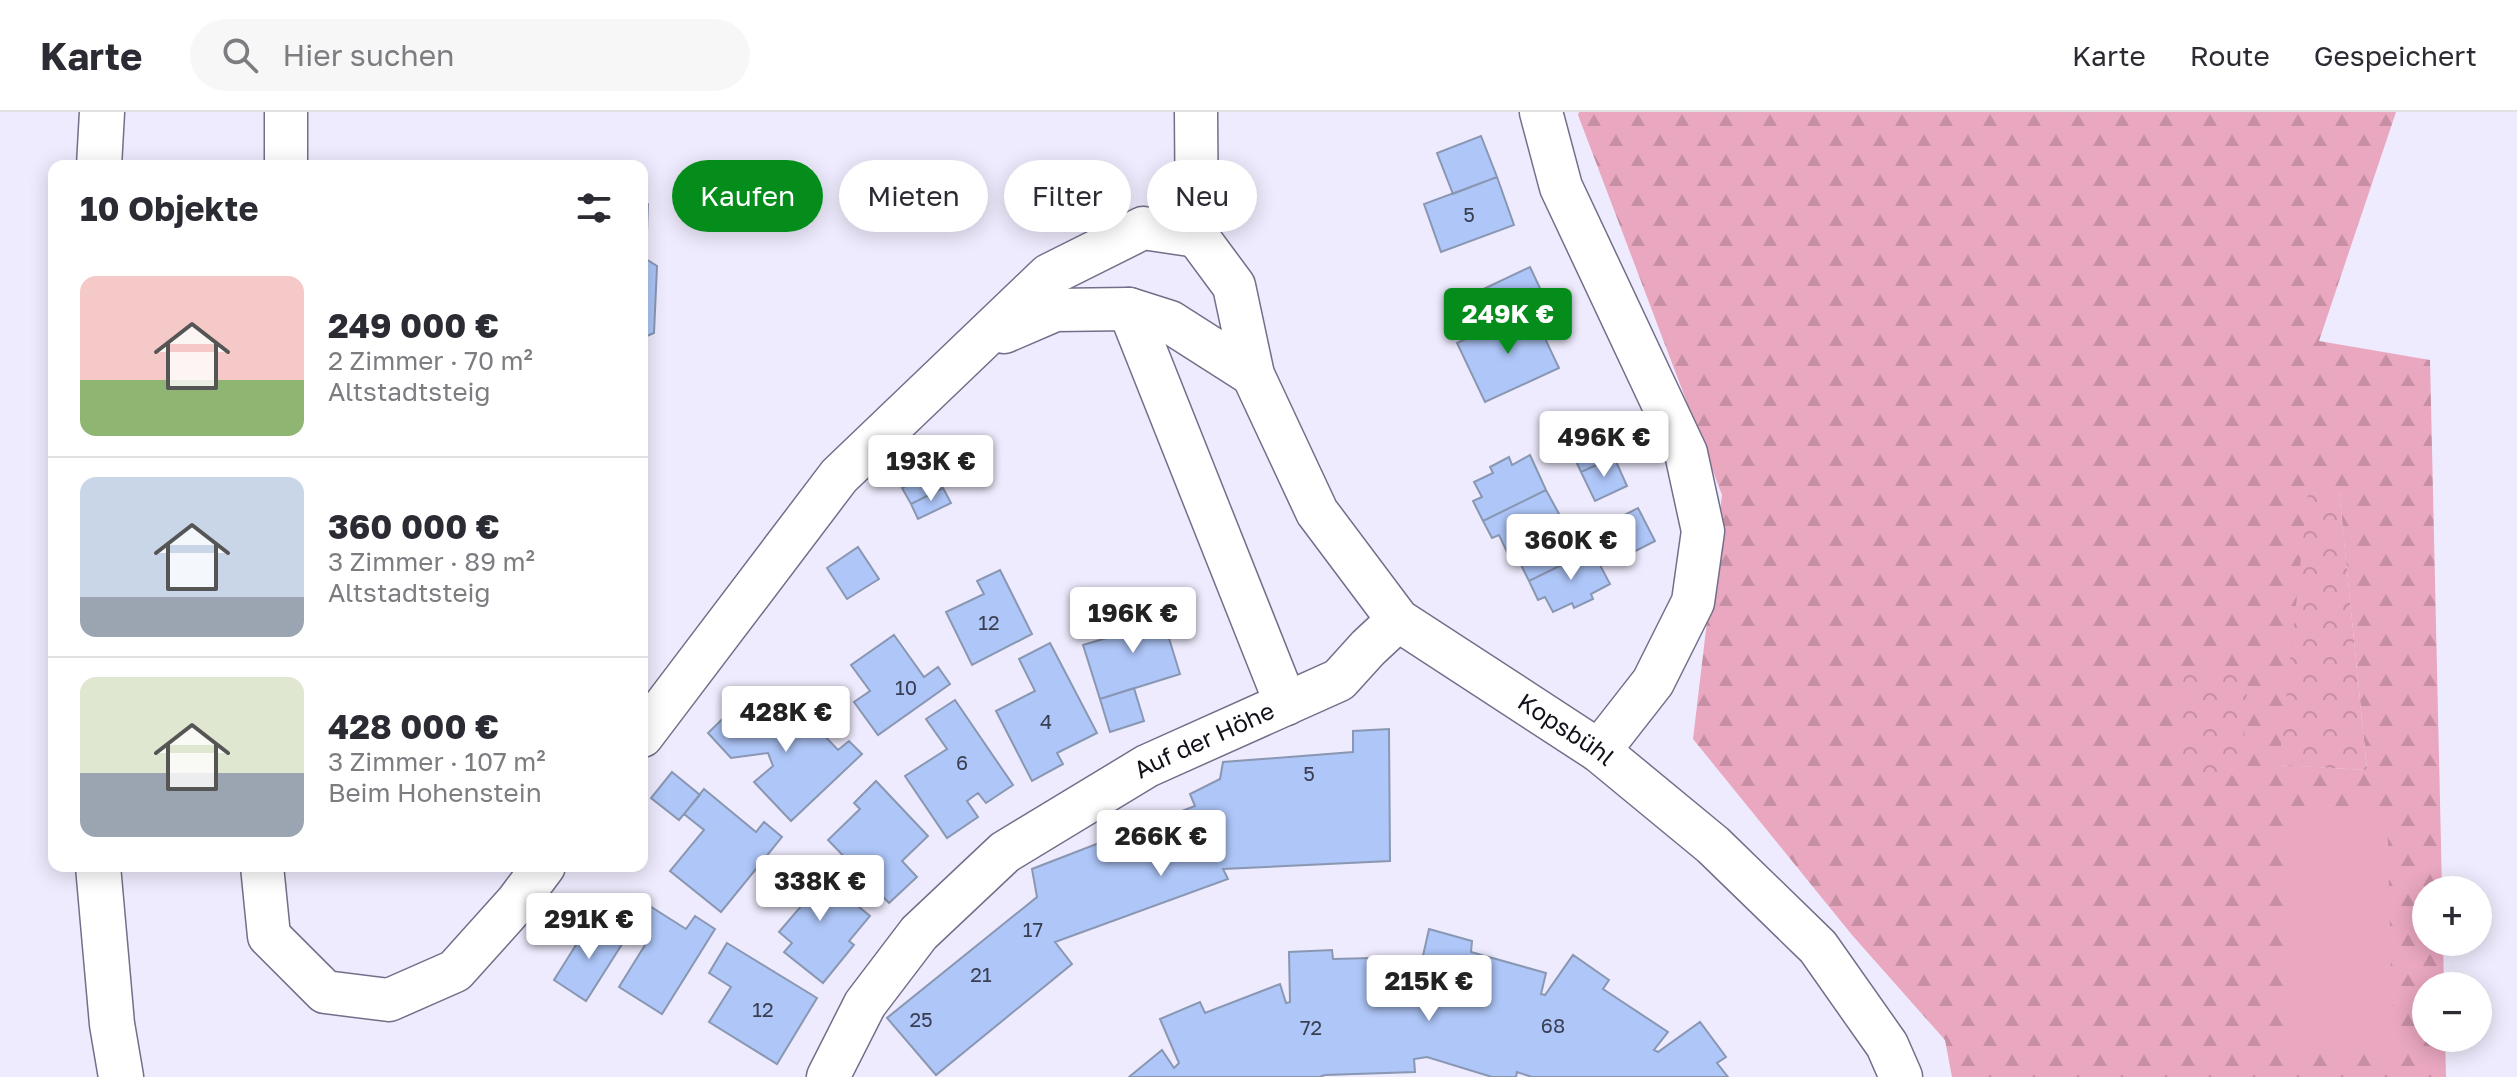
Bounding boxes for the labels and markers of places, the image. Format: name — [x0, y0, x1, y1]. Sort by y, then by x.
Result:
pin: 249K € — [1443, 288, 1573, 356]
pin: 496K € — [1539, 411, 1669, 479]
pin: 193K € — [866, 435, 996, 503]
pin: 360K € — [1506, 514, 1636, 582]
pin: 196K € — [1068, 587, 1198, 655]
pin: 428K € — [721, 686, 851, 754]
pin: 266K € — [1096, 810, 1226, 878]
pin: 338K € — [755, 855, 885, 923]
pin: 291K € — [524, 893, 654, 961]
pin: 215K € — [1364, 955, 1494, 1023]

